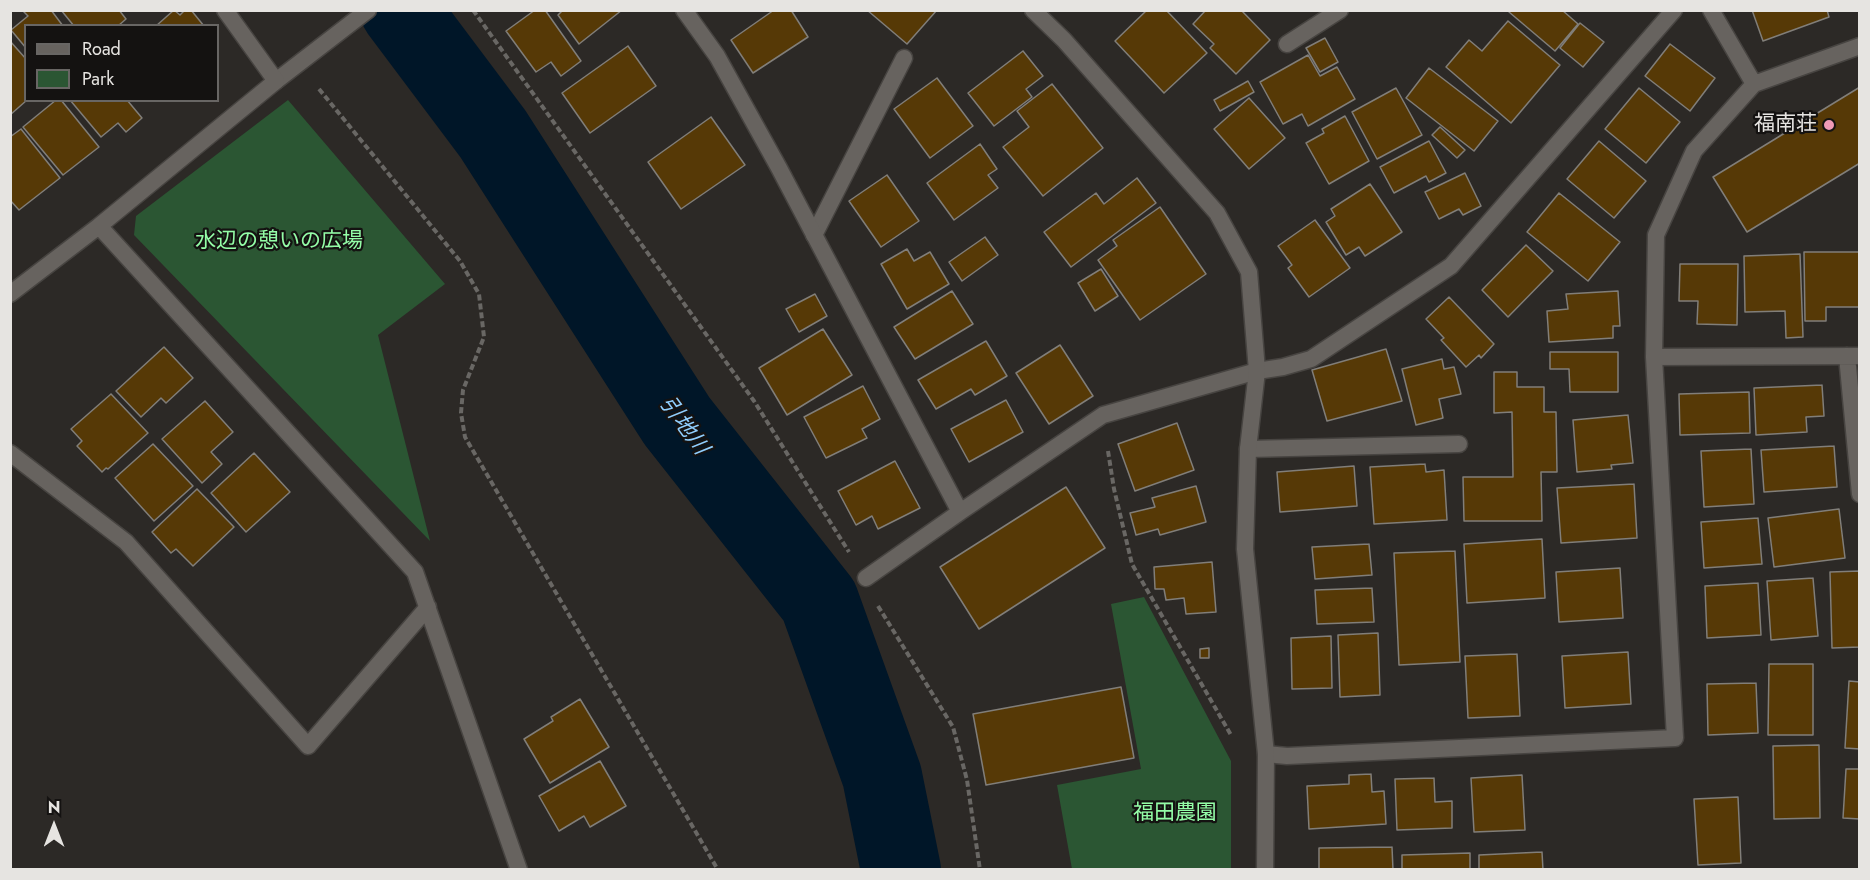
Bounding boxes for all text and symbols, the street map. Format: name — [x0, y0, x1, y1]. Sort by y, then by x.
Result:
legend — [24, 24, 219, 102]
text: Road — [82, 36, 121, 62]
text: Park — [82, 66, 114, 92]
place label: 福南荘 — [1754, 112, 1817, 138]
marker: 福南荘 — [1822, 118, 1836, 132]
park label: 水辺の憩いの広場 — [195, 229, 363, 255]
water label: 引地川 — [653, 392, 713, 460]
north arrow — [24, 796, 84, 856]
text: N — [48, 796, 60, 819]
park label: 福田農園 — [1133, 801, 1217, 827]

